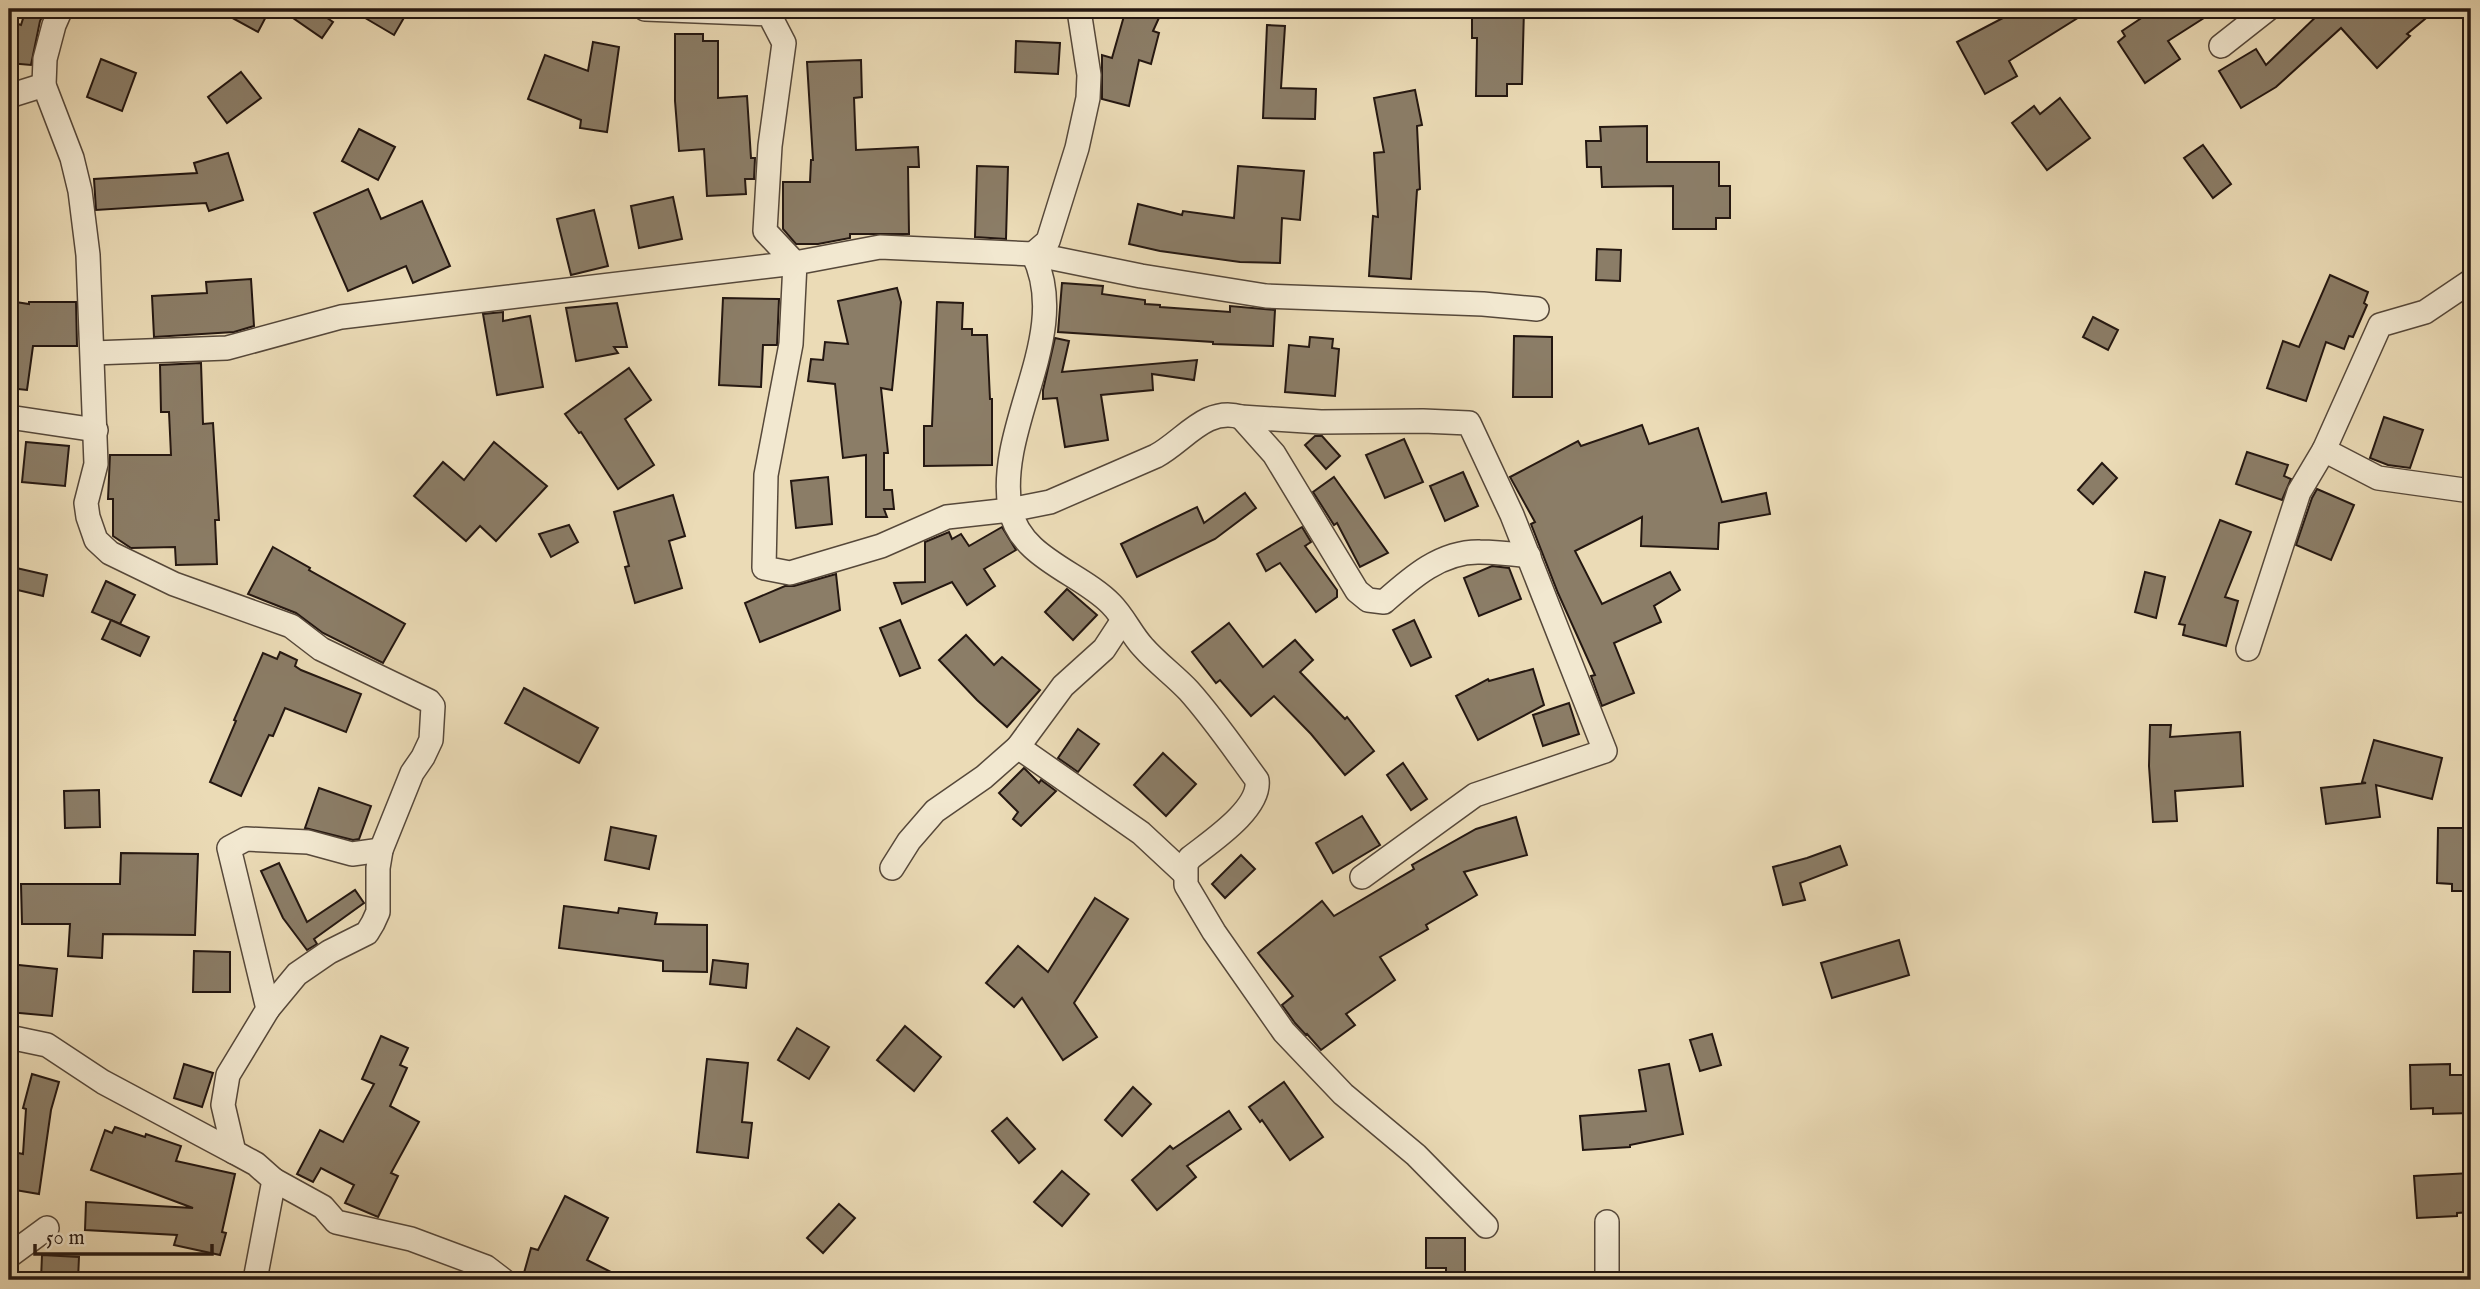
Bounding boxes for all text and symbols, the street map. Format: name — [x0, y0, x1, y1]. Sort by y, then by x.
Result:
scale bar — [35, 1212, 212, 1256]
text: 50 m — [46, 1225, 85, 1252]

